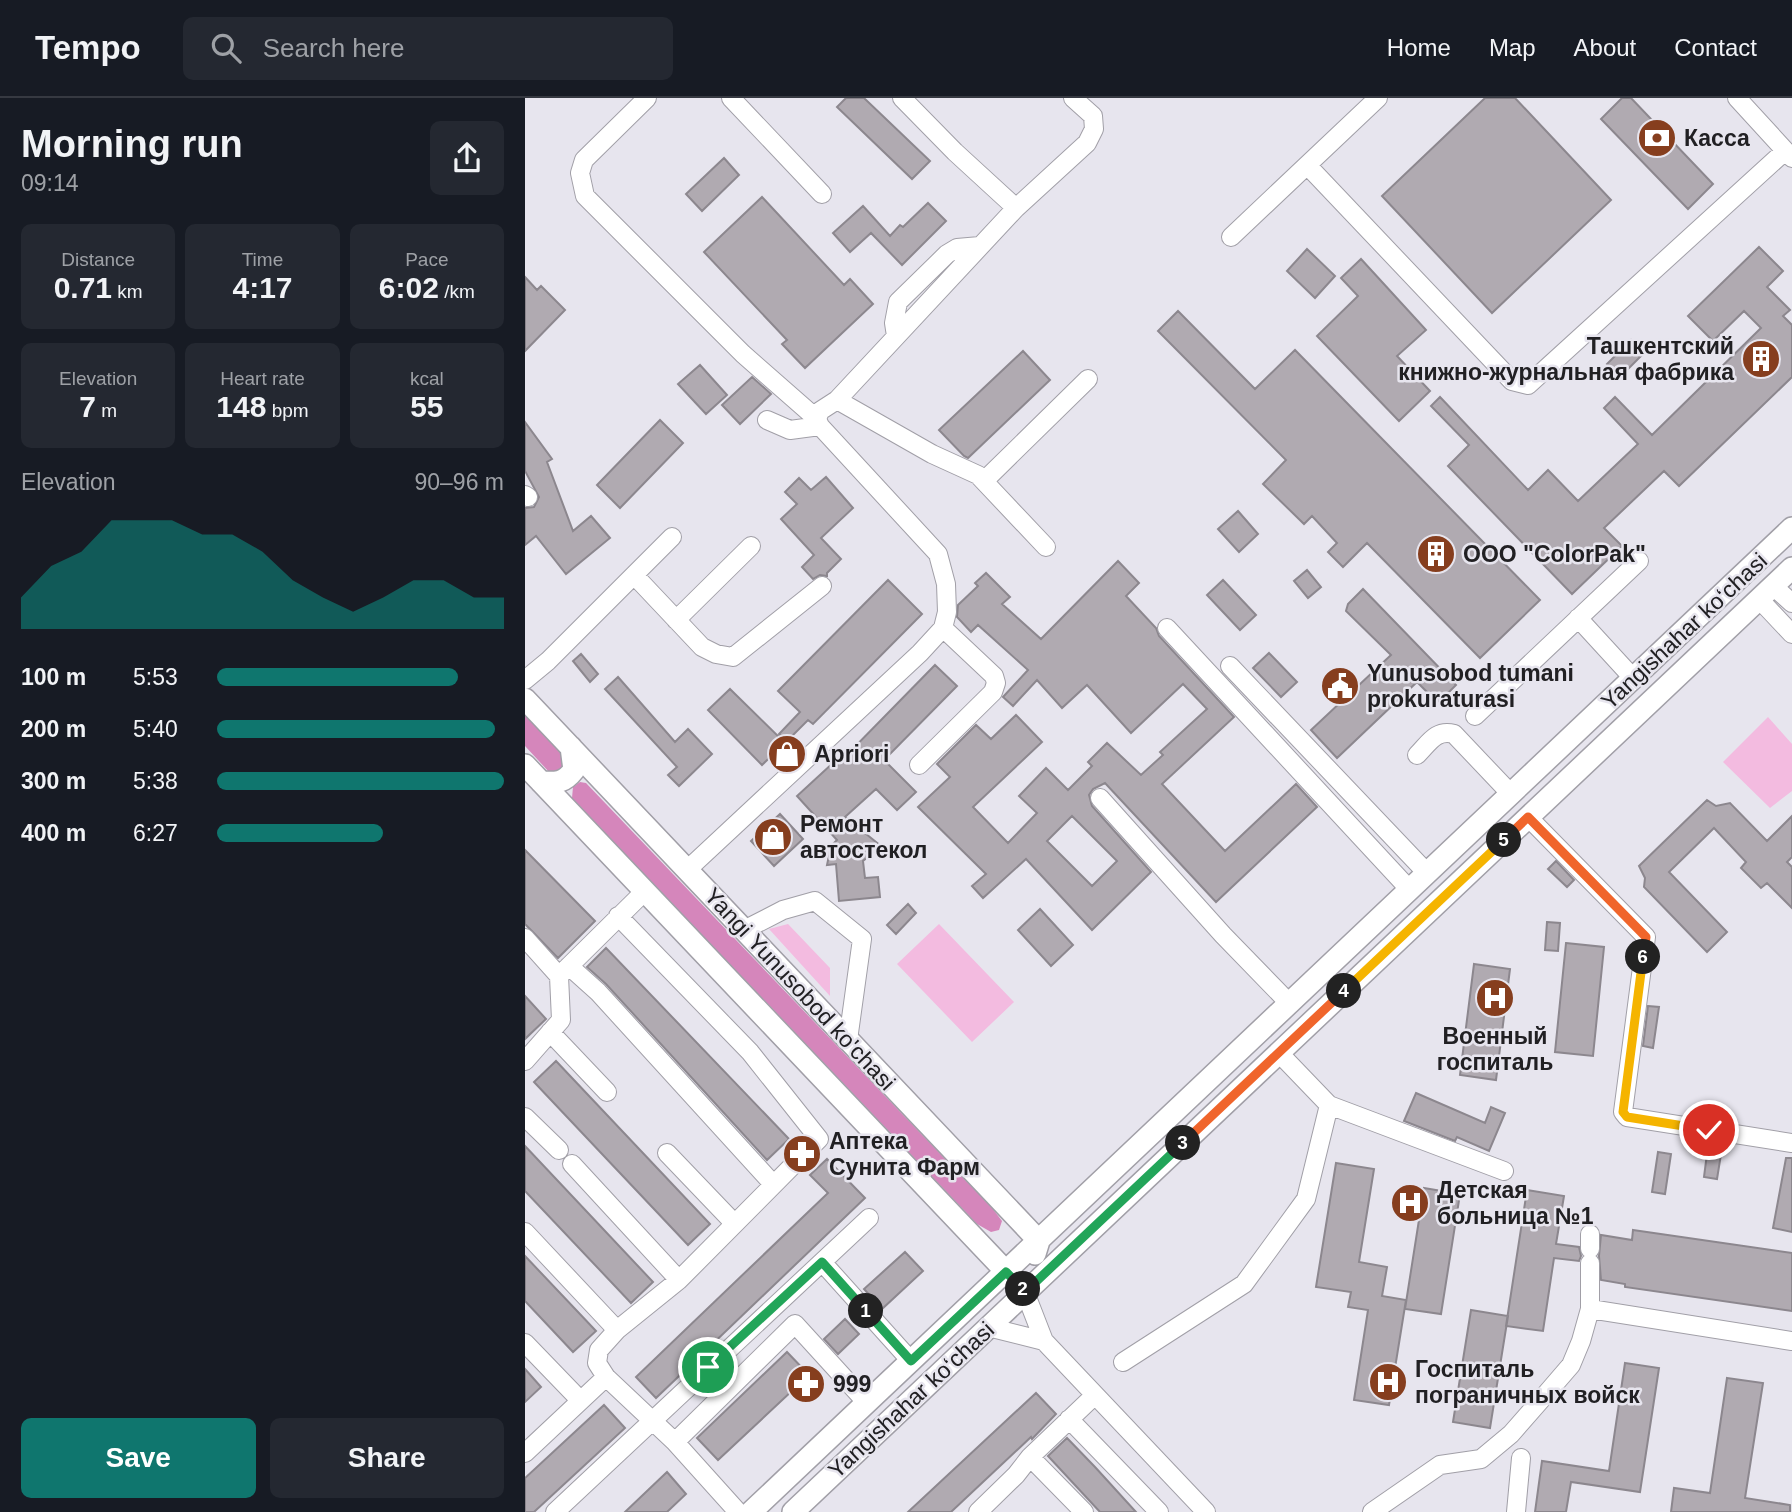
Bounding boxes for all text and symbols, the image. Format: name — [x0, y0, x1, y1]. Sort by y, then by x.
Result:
search box — [183, 17, 673, 80]
text: Tempo — [35, 29, 141, 66]
icon: search — [207, 29, 245, 67]
text: Search here — [263, 33, 404, 63]
text: Home — [1387, 34, 1451, 61]
text: Map — [1489, 34, 1536, 61]
text: About — [1574, 34, 1636, 61]
text: Contact — [1674, 34, 1757, 61]
bank icon: Касса — [1636, 117, 1678, 159]
button: share — [430, 121, 504, 195]
text: Morning run — [21, 123, 243, 165]
place label: Касса — [1684, 125, 1750, 151]
text: 09:14 — [21, 170, 79, 196]
text: Distance — [61, 249, 135, 270]
text: Time — [242, 249, 283, 270]
text: Pace — [405, 249, 448, 270]
text: 0.71 — [54, 271, 112, 304]
text: 4:17 — [232, 271, 293, 304]
text: 6:02 — [379, 271, 439, 304]
text: km — [112, 281, 143, 302]
text: /km — [439, 281, 475, 302]
place label: Ташкентский книжно-журнальная фабрика — [1398, 333, 1734, 385]
building icon: Ташкентский книжно-журнальная фабрика — [1740, 338, 1782, 380]
text: Elevation — [59, 368, 137, 389]
text: Heart rate — [220, 368, 305, 389]
text: kcal — [410, 368, 444, 389]
text: 7 — [79, 390, 96, 423]
text: 148 — [216, 390, 266, 423]
text: 55 — [410, 390, 444, 423]
text: m — [96, 400, 117, 421]
text: bpm — [266, 400, 309, 421]
text: Elevation — [21, 469, 116, 495]
text: 90–96 m — [414, 469, 504, 495]
building icon: OOO "ColorPak" — [1415, 533, 1457, 575]
place label: OOO "ColorPak" — [1463, 541, 1646, 567]
street label: Yangishahar ko‘chasi — [1596, 548, 1772, 714]
place label: Yunusobod tumani prokuraturasi — [1367, 660, 1574, 712]
text: 100 m — [21, 664, 86, 690]
text: 5:53 — [133, 664, 178, 690]
public building icon: Yunusobod tumani prokuraturasi — [1319, 665, 1361, 707]
text: 200 m — [21, 716, 86, 742]
text: 5:40 — [133, 716, 178, 742]
shop icon: Apriori — [766, 733, 808, 775]
place label: Apriori — [814, 741, 889, 767]
text: 300 m — [21, 768, 86, 794]
text: 5:38 — [133, 768, 178, 794]
place label: Ремонт автостекол — [800, 811, 927, 863]
shop icon: Ремонт автостекол — [752, 816, 794, 858]
text: 400 m — [21, 820, 86, 846]
text: 6:27 — [133, 820, 178, 846]
pin: 5 — [1487, 822, 1521, 858]
text: 5 — [1498, 829, 1509, 850]
street label: Yangi Yunusobod ko'chasi — [699, 883, 901, 1095]
pin: 6 — [1625, 940, 1661, 974]
text: 6 — [1637, 946, 1648, 967]
pin: 4 — [1327, 974, 1361, 1008]
hospital icon: Военный госпиталь — [1474, 977, 1516, 1019]
text: 4 — [1338, 980, 1349, 1001]
place label: Военный госпиталь — [1437, 1023, 1553, 1075]
pin — [1679, 1100, 1739, 1160]
icon: check — [1690, 1111, 1728, 1149]
pin: 3 — [1165, 1126, 1201, 1160]
place label: Аптека Сунита Фарм — [829, 1128, 980, 1180]
text: 3 — [1177, 1132, 1188, 1153]
pharmacy icon: Аптека Сунита Фарм — [781, 1133, 823, 1175]
place label: Детская больница №1 — [1437, 1177, 1594, 1229]
hospital icon: Детская больница №1 — [1389, 1182, 1431, 1224]
pin: 2 — [1005, 1272, 1041, 1306]
text: 2 — [1017, 1278, 1028, 1299]
pin: 1 — [849, 1294, 883, 1328]
text: 1 — [860, 1300, 871, 1321]
street label: Yangishahar ko‘chasi — [823, 1317, 999, 1483]
pin — [678, 1337, 738, 1397]
icon: arrive — [689, 1348, 727, 1386]
place label: Госпиталь пограничных войск — [1415, 1356, 1640, 1408]
hospital icon: Госпиталь пограничных войск — [1367, 1361, 1409, 1403]
pharmacy icon: 999 — [785, 1363, 827, 1405]
place label: 999 — [833, 1371, 871, 1397]
button: Save — [21, 1418, 256, 1498]
button: Share — [270, 1418, 504, 1498]

